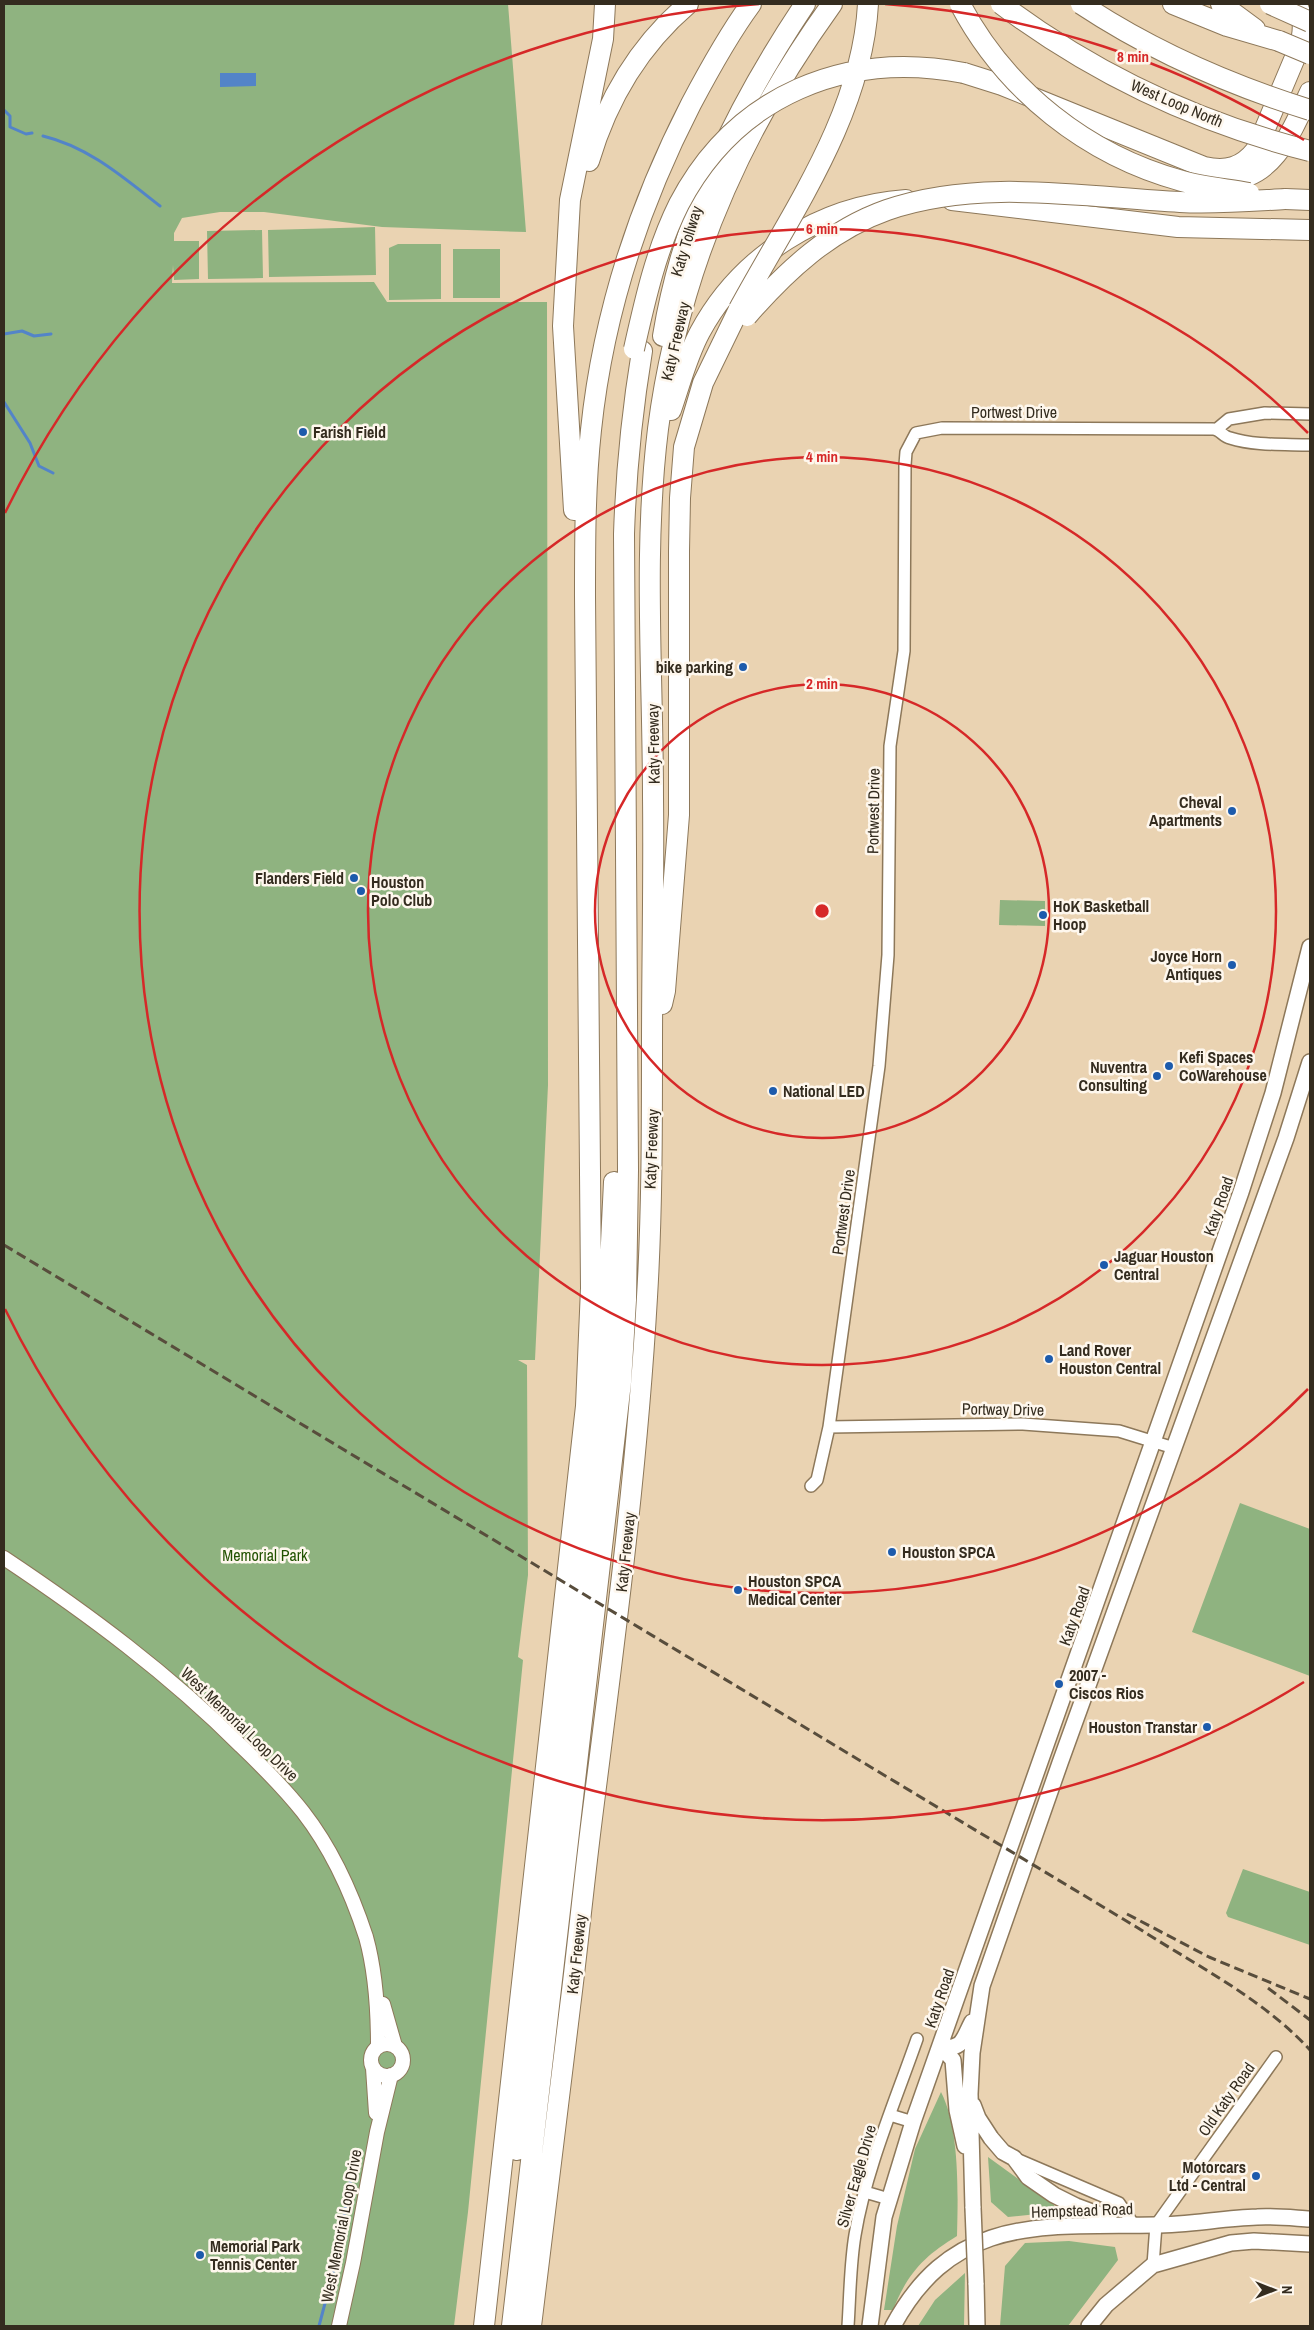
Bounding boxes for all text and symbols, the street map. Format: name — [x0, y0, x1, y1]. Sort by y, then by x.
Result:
text: 8 min — [1117, 46, 1149, 67]
street label: West Loop North — [1127, 74, 1227, 132]
street label: Katy Tollway — [665, 203, 707, 279]
text: 6 min — [806, 218, 838, 239]
street label: Katy Freeway — [655, 299, 695, 383]
street label: Portwest Drive — [971, 401, 1057, 423]
place label: Farish Field — [313, 421, 386, 443]
marker: Farish Field — [297, 426, 309, 438]
text: 4 min — [806, 446, 838, 467]
place label: bike parking — [656, 656, 733, 678]
marker: bike parking — [737, 661, 749, 673]
text: 2 min — [806, 673, 838, 694]
street label: Katy Freeway — [641, 703, 665, 784]
street label: Portwest Drive — [861, 768, 885, 854]
place label: Cheval Apartments — [1149, 791, 1222, 831]
marker: Cheval Apartments — [1226, 805, 1238, 817]
place label: Flanders Field — [255, 867, 344, 889]
place label: Houston Polo Club — [371, 871, 432, 911]
marker: Flanders Field — [348, 872, 360, 884]
marker: Houston Polo Club — [355, 885, 367, 897]
place label: HoK Basketball Hoop — [1053, 895, 1149, 935]
centre of rings — [813, 902, 831, 920]
marker: HoK Basketball Hoop — [1037, 909, 1049, 921]
place label: Joyce Horn Antiques — [1151, 945, 1222, 985]
marker: Joyce Horn Antiques — [1226, 959, 1238, 971]
place label: Kefi Spaces CoWarehouse — [1179, 1046, 1267, 1086]
place label: Nuventra Consulting — [1078, 1056, 1148, 1096]
marker: Kefi Spaces CoWarehouse — [1163, 1060, 1175, 1072]
marker: Nuventra Consulting — [1151, 1070, 1163, 1082]
place label: National LED — [783, 1080, 865, 1102]
marker: National LED — [767, 1085, 779, 1097]
street label: Katy Freeway — [639, 1108, 663, 1189]
street label: Portwest Drive — [826, 1168, 860, 1256]
street label: Katy Road — [1198, 1173, 1238, 1239]
place label: Jaguar Houston Central — [1114, 1245, 1214, 1285]
marker: Jaguar Houston Central — [1098, 1259, 1110, 1271]
place label: Land Rover Houston Central — [1059, 1339, 1161, 1379]
marker: Land Rover Houston Central — [1043, 1353, 1055, 1365]
street label: Portway Drive — [962, 1397, 1044, 1421]
street label: Katy Freeway — [610, 1511, 640, 1593]
place label: Houston SPCA — [902, 1541, 996, 1563]
park label: Memorial Park — [222, 1544, 308, 1566]
marker: Houston SPCA — [886, 1546, 898, 1558]
place label: Houston SPCA Medical Center — [748, 1570, 842, 1610]
street label: Katy Road — [1053, 1583, 1095, 1649]
marker: Houston SPCA Medical Center — [732, 1584, 744, 1596]
street label: West Memorial Loop Drive — [176, 1662, 304, 1786]
place label: 2007 - Ciscos Rios — [1069, 1664, 1144, 1704]
marker: 2007 - Ciscos Rios — [1053, 1678, 1065, 1690]
place label: Houston Transtar — [1088, 1716, 1198, 1738]
marker: Houston Transtar — [1201, 1721, 1213, 1733]
street label: Katy Freeway — [561, 1913, 591, 1995]
street label: Katy Road — [919, 1965, 959, 2031]
street label: Old Katy Road — [1193, 2058, 1259, 2140]
street label: Silver Eagle Drive — [831, 2122, 881, 2230]
street label: West Memorial Loop Drive — [315, 2147, 367, 2305]
place label: Motorcars Ltd - Central — [1169, 2156, 1246, 2196]
marker: Motorcars Ltd - Central — [1250, 2170, 1262, 2182]
street label: Hempstead Road — [1031, 2197, 1133, 2223]
place label: Memorial Park Tennis Center — [210, 2235, 300, 2275]
marker: Memorial Park Tennis Center — [194, 2249, 206, 2261]
north arrow — [1249, 2265, 1299, 2315]
text: N — [1278, 2286, 1296, 2294]

